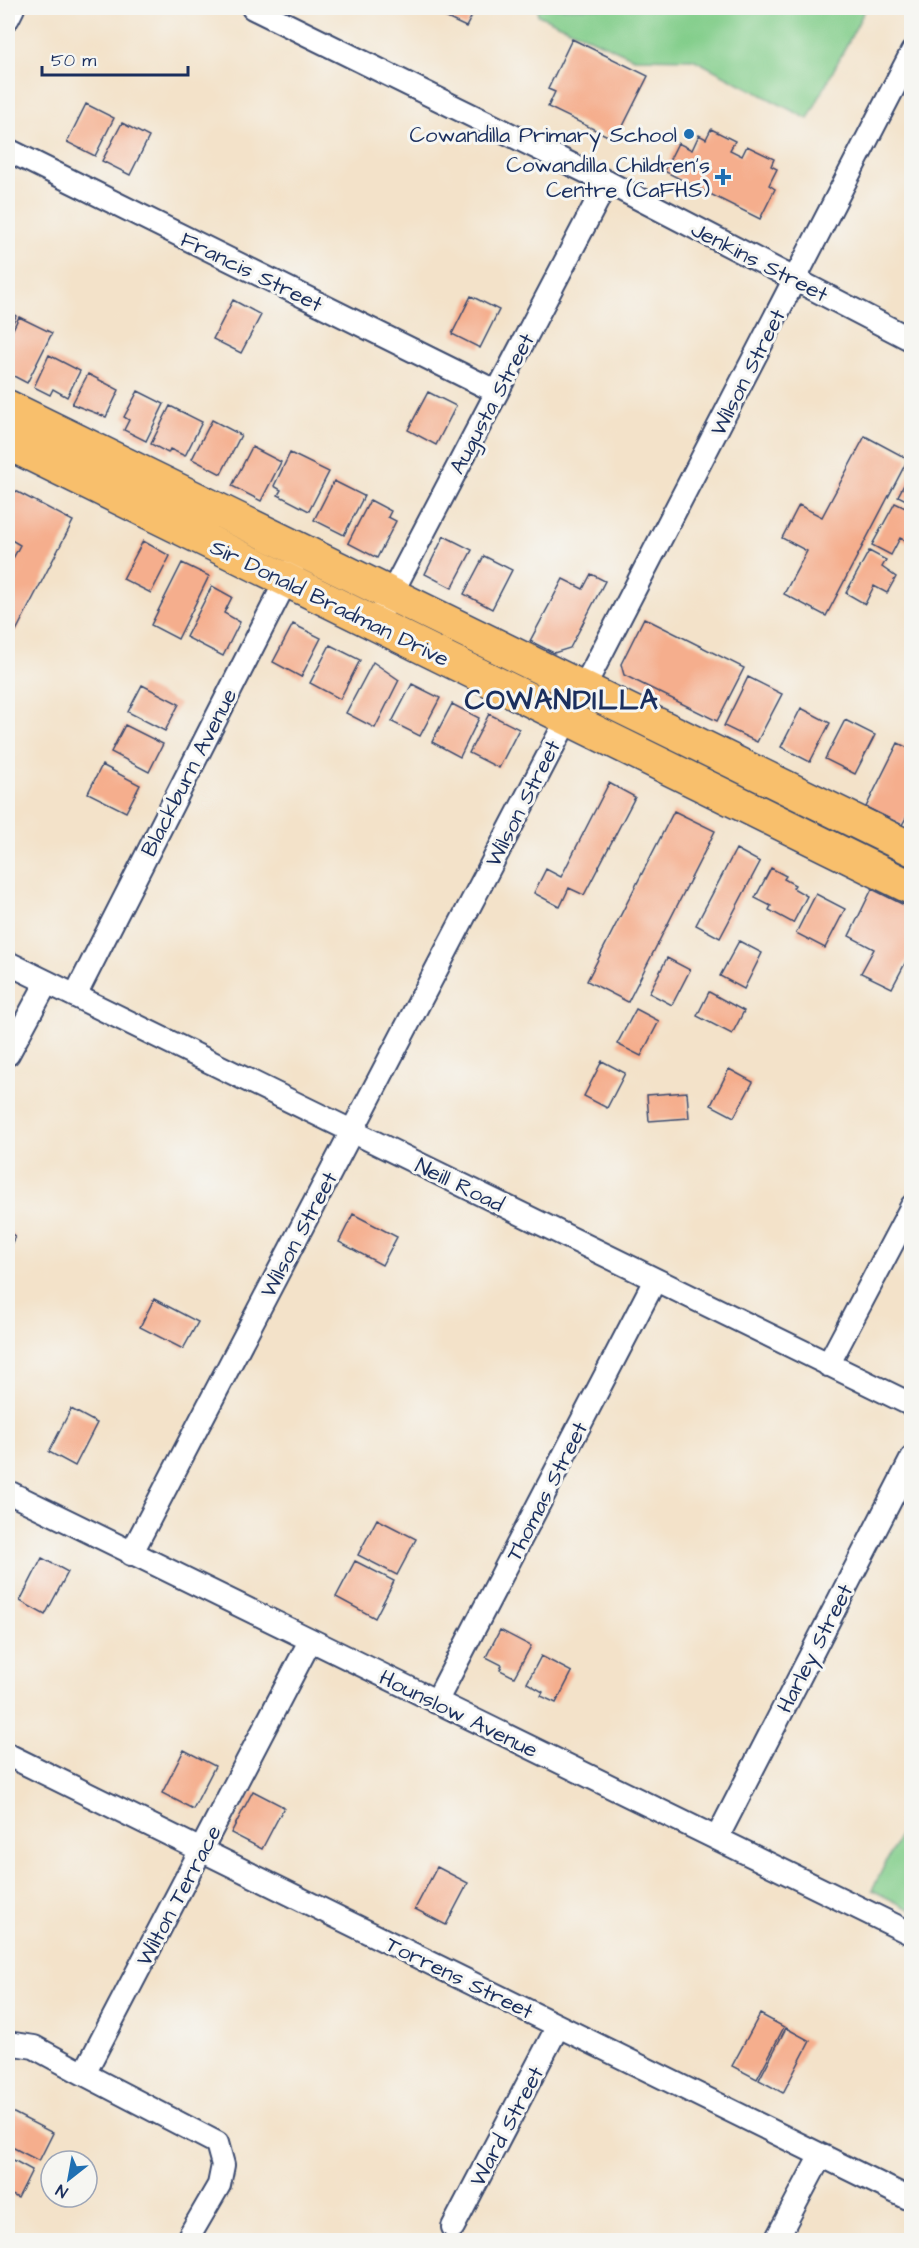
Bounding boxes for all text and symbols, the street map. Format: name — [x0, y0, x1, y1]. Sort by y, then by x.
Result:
scale bar — [42, 39, 188, 77]
text: 50 m — [51, 48, 96, 73]
place label: Cowandilla Primary School — [410, 120, 677, 152]
marker: Cowandilla Primary School — [682, 127, 696, 141]
place label: Cowandilla Children’s Centre (CaFHS) — [506, 150, 710, 206]
marker: Cowandilla Children’s Centre (CaFHS) — [714, 168, 732, 186]
street label: Jenkins Street — [685, 214, 833, 310]
street label: Francis Street — [175, 225, 328, 320]
street label: Wilson Street — [703, 304, 794, 441]
street label: Augusta Street — [442, 328, 543, 480]
street label: Sir Donald Bradman Drive — [205, 532, 454, 675]
district label: COWANDILLA — [465, 681, 659, 720]
street label: Blackburn Avenue — [134, 683, 245, 862]
street label: Wilson Street — [478, 735, 569, 872]
street label: Neill Road — [410, 1151, 509, 1220]
street label: Wilson Street — [253, 1166, 346, 1303]
street label: Thomas Street — [499, 1416, 596, 1567]
street label: Harley Street — [770, 1579, 862, 1719]
street label: Hounslow Avenue — [374, 1663, 543, 1766]
street label: Wilton Terrace — [129, 1820, 230, 1972]
street label: Torrens Street — [380, 1929, 539, 2028]
street label: Ward Street — [463, 2061, 552, 2192]
north arrow — [39, 2149, 99, 2209]
text: N — [52, 2179, 72, 2203]

